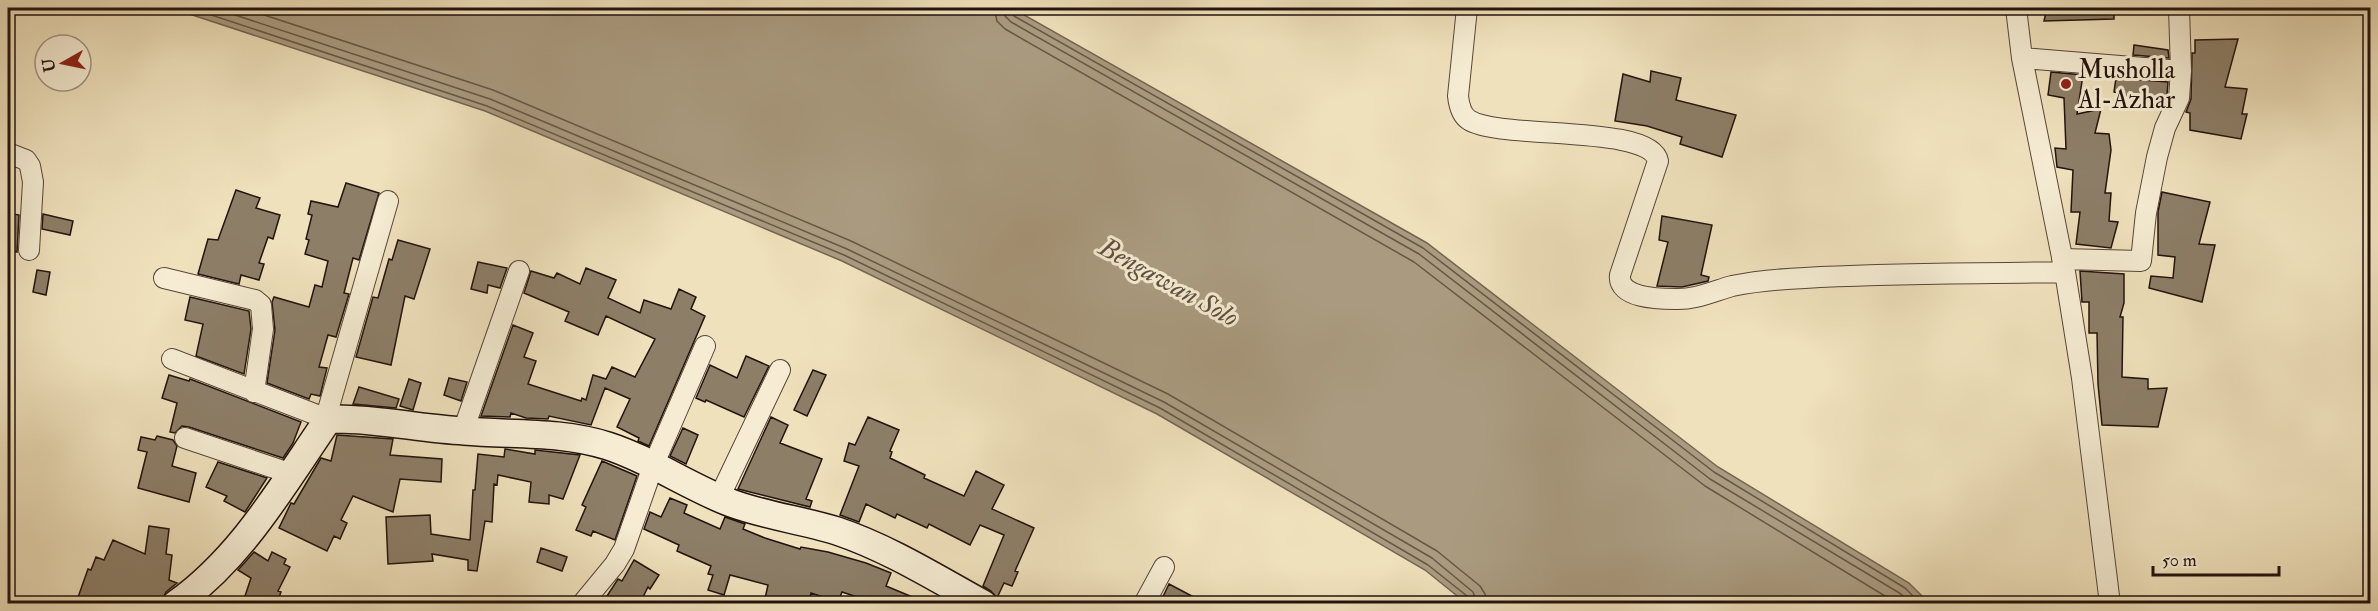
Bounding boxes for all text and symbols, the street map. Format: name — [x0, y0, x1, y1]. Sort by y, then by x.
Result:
north arrow — [33, 33, 93, 93]
place label: Musholla Al-Azhar — [2077, 54, 2176, 116]
text: U — [38, 56, 60, 73]
marker: Musholla Al-Azhar — [2059, 77, 2073, 91]
water label: Bengawan Solo — [1092, 230, 1244, 334]
scale bar — [2153, 539, 2279, 577]
text: 50 m — [2162, 549, 2197, 572]

